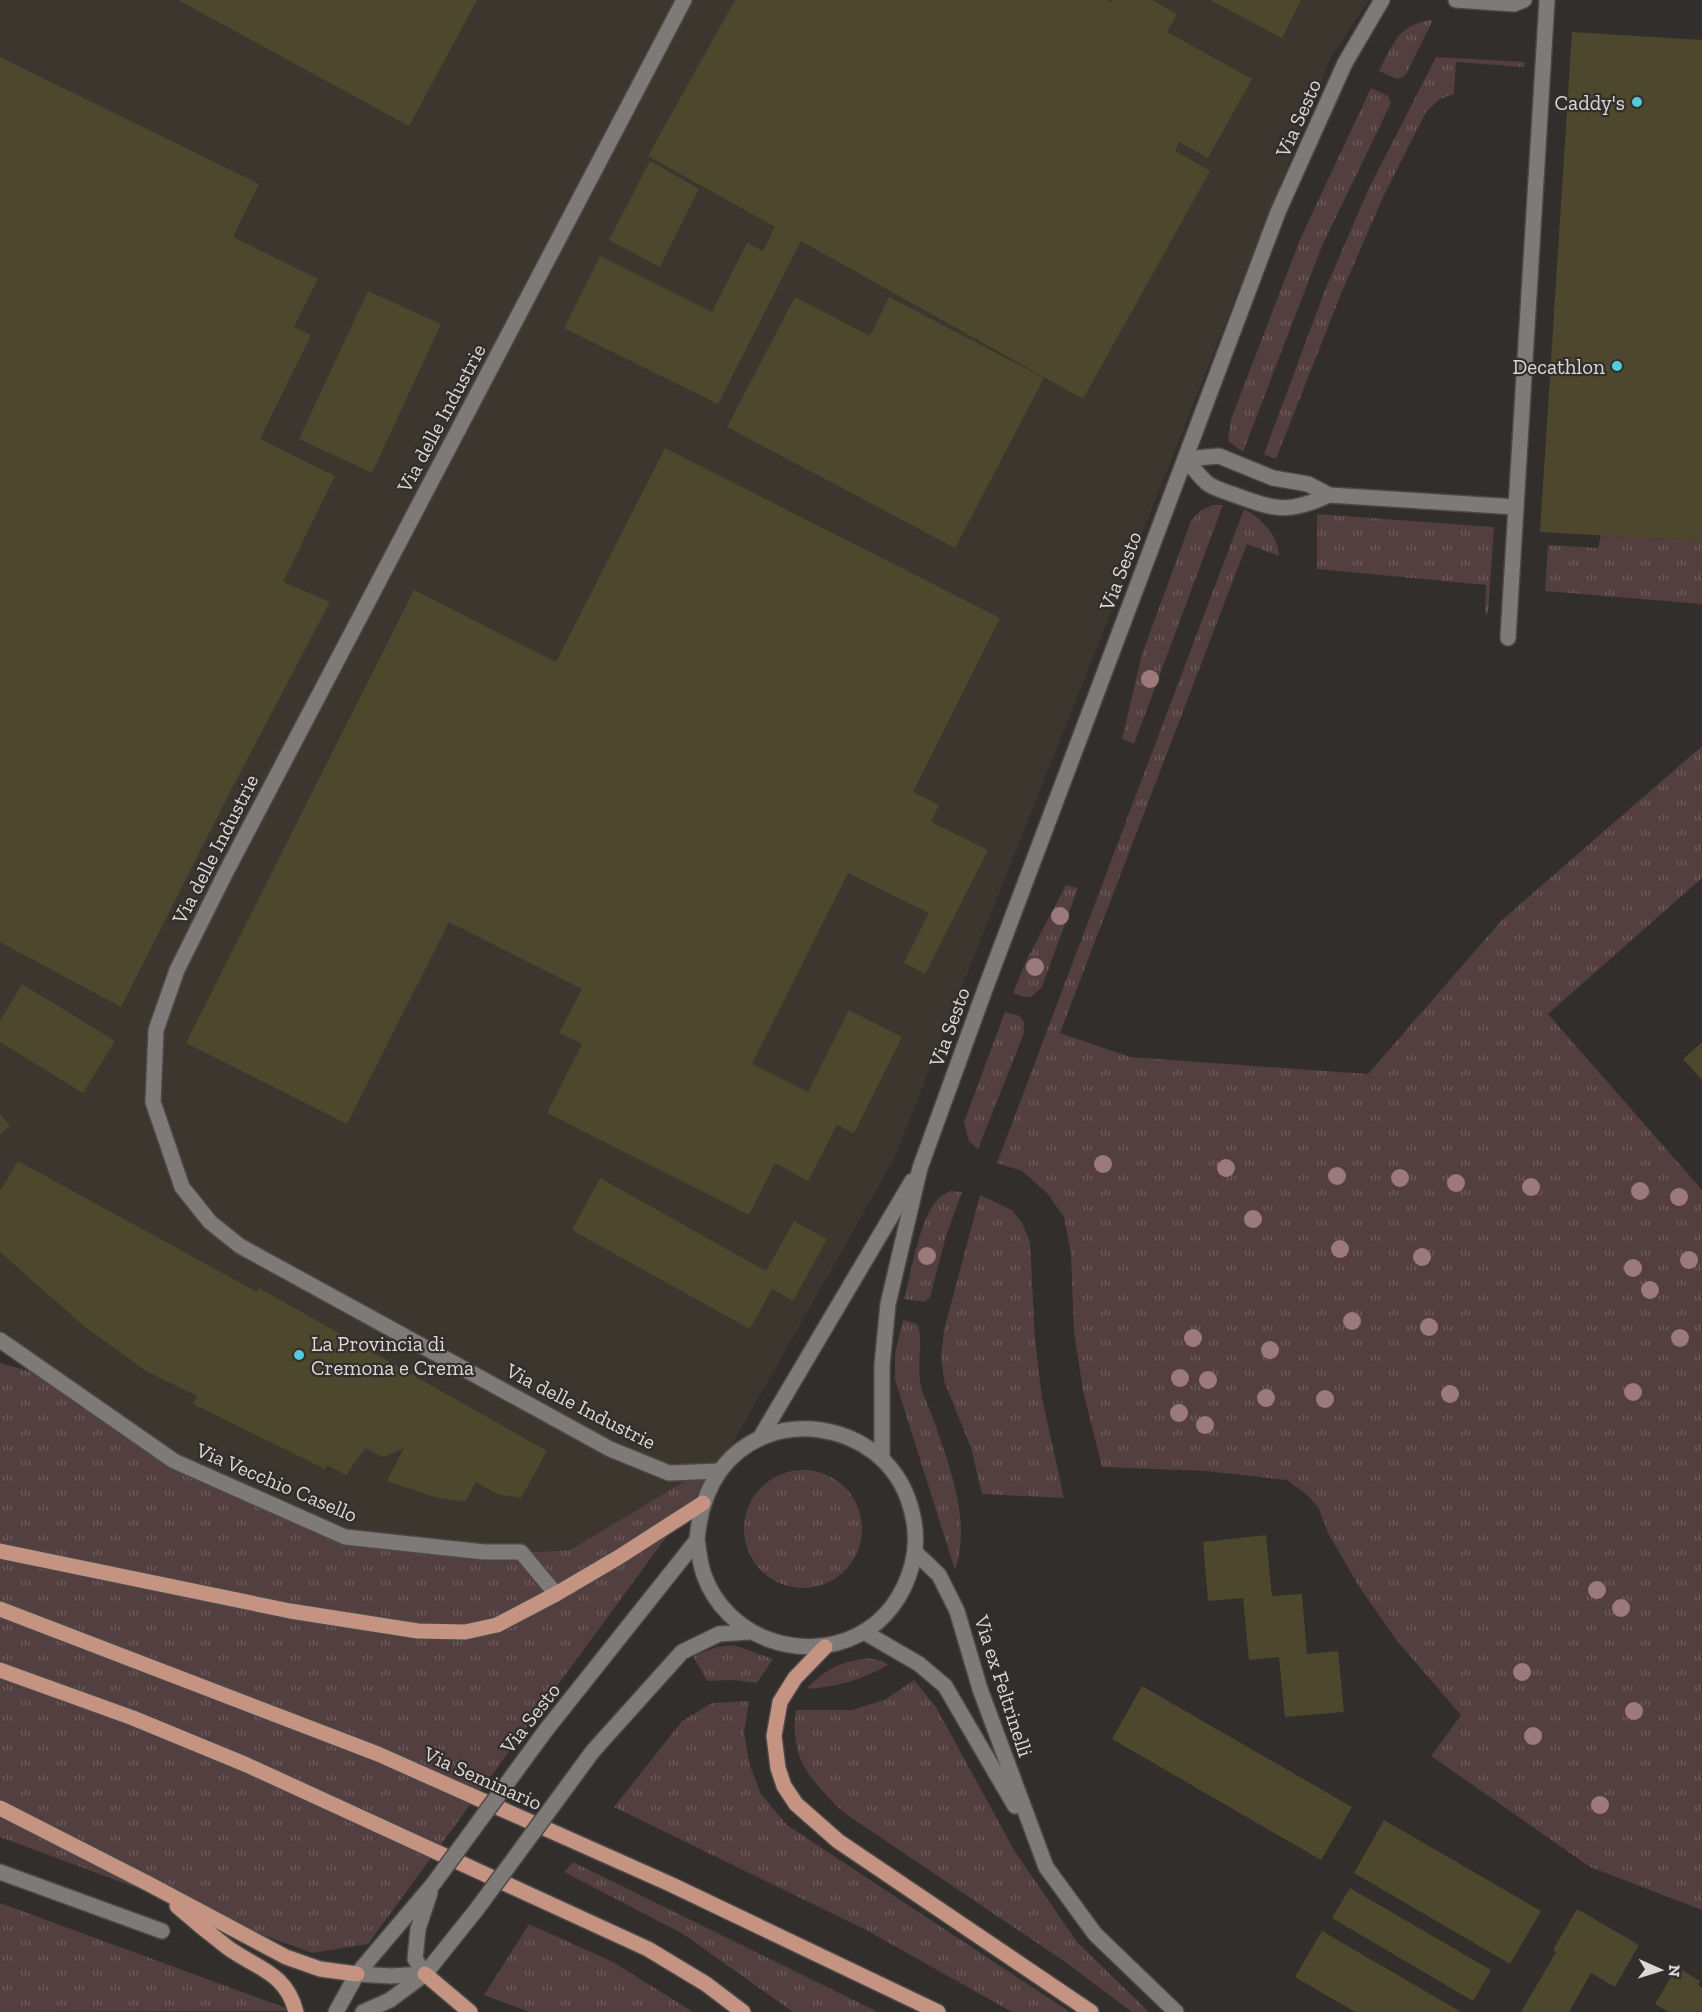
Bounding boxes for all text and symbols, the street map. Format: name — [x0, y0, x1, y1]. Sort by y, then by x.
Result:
street label: Via Sesto — [1269, 75, 1326, 162]
place label: Caddy's — [1555, 90, 1625, 115]
marker: Caddy's — [1630, 95, 1644, 109]
street label: Via delle Industrie — [391, 339, 491, 498]
place label: Decathlon — [1513, 354, 1605, 379]
marker: Decathlon — [1610, 359, 1624, 373]
street label: Via Sesto — [1093, 528, 1147, 615]
street label: Via delle Industrie — [166, 770, 264, 929]
street label: Via Sesto — [923, 984, 975, 1071]
place label: La Provincia di Cremona e Crema — [311, 1331, 474, 1380]
marker: La Provincia di Cremona e Crema — [292, 1348, 306, 1362]
street label: Via delle Industrie — [501, 1357, 660, 1455]
street label: Via Vecchio Casello — [192, 1436, 361, 1527]
street label: Via ex Feltrinelli — [969, 1611, 1039, 1760]
street label: Via Sesto — [494, 1678, 565, 1759]
street label: Via Seminario — [419, 1740, 546, 1815]
north arrow — [1630, 1940, 1690, 2000]
text: N — [1665, 1964, 1684, 1977]

